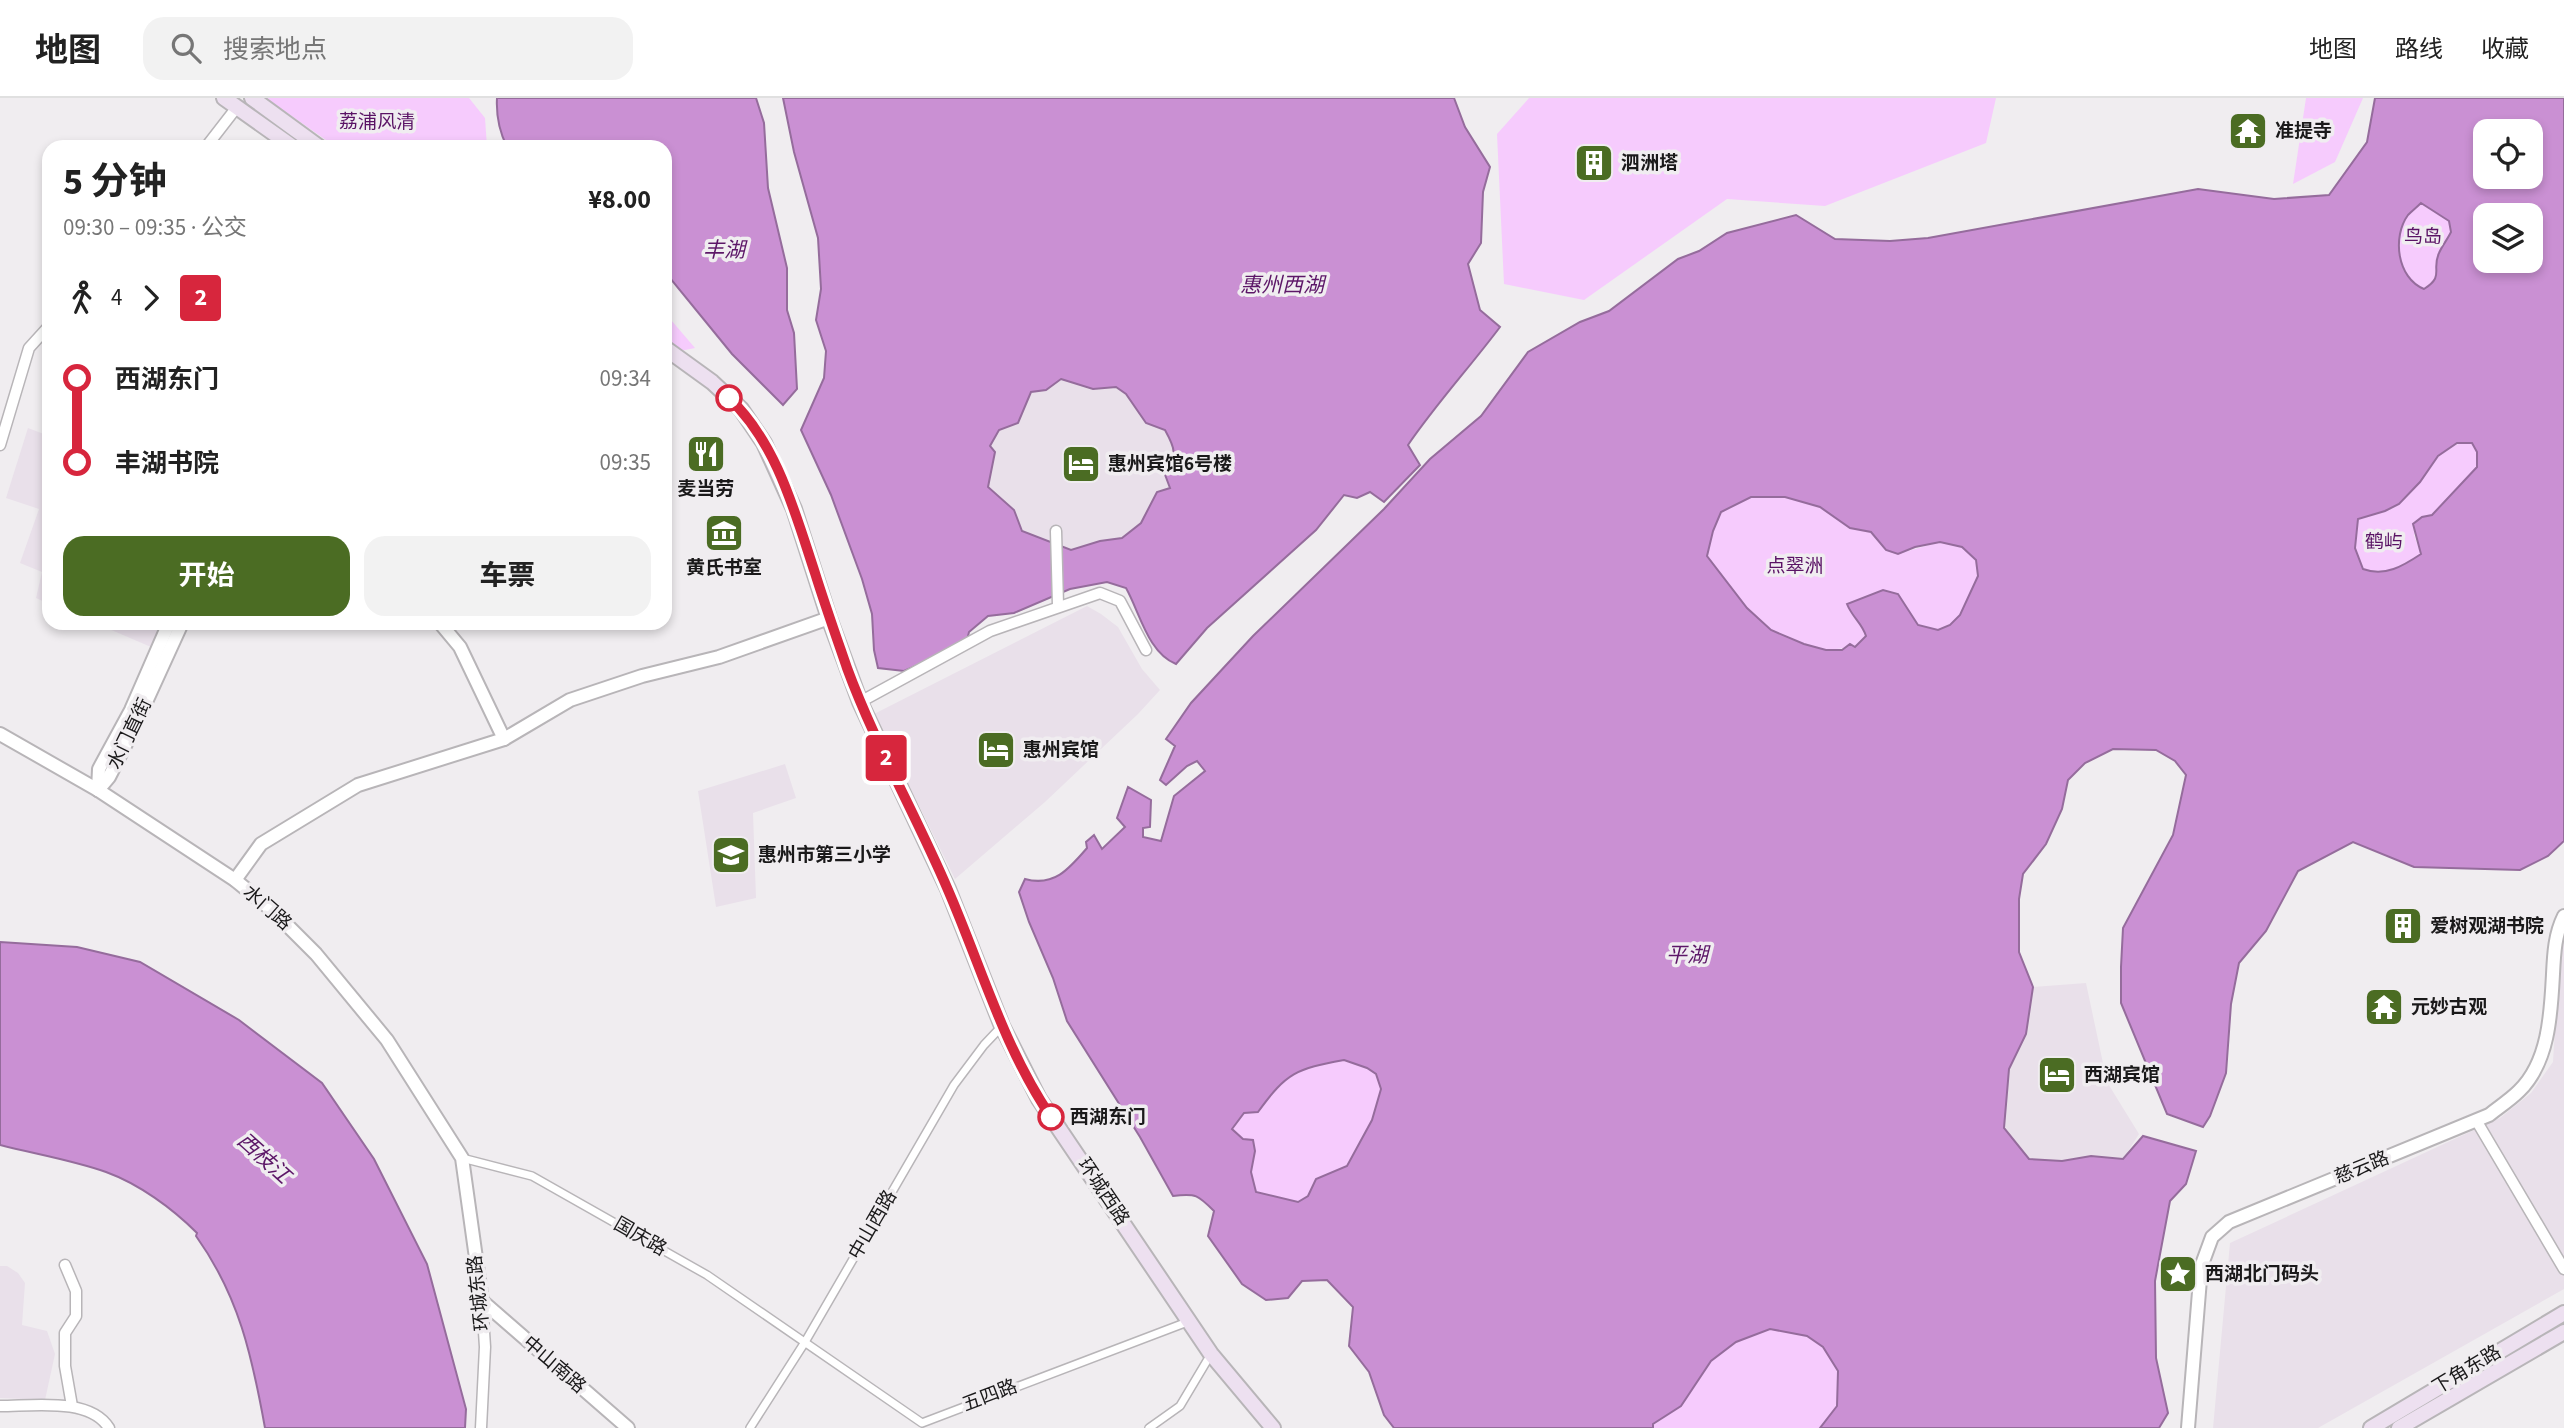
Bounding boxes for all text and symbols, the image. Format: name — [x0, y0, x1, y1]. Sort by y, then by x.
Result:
search box — [143, 17, 633, 80]
text: 地图 — [35, 27, 101, 74]
icon: search — [167, 29, 205, 67]
text: 搜索地点 — [223, 31, 327, 68]
text: 地图 — [2309, 32, 2357, 67]
text: 路线 — [2395, 32, 2443, 67]
text: 收藏 — [2481, 32, 2529, 67]
park label: 荔浦风清 — [339, 109, 415, 136]
temple icon: 准提寺 — [2227, 110, 2269, 152]
place label: 准提寺 — [2275, 118, 2332, 145]
map controls — [2473, 119, 2543, 273]
button: locate — [2473, 119, 2543, 189]
building icon: 泗洲塔 — [1573, 142, 1615, 184]
place label: 泗洲塔 — [1621, 150, 1678, 177]
text: 5 分钟 — [63, 155, 167, 209]
text: ¥8.00 — [588, 181, 651, 218]
button: layers — [2473, 203, 2543, 273]
text: 09:30 – 09:35 · 公交 — [63, 211, 247, 244]
park label: 鸟岛 — [2404, 224, 2442, 251]
water label: 丰湖 — [703, 235, 748, 265]
water label: 惠州西湖 — [1240, 270, 1327, 300]
icon: walk — [63, 279, 101, 317]
icon: forward — [132, 279, 170, 317]
text: 2 — [194, 280, 207, 315]
text: 4 — [111, 281, 122, 314]
text: 西湖东门 — [115, 361, 219, 398]
text: 09:34 — [600, 362, 651, 395]
unlabelled marker — [716, 385, 742, 411]
restaurant icon: 麦当劳 — [685, 433, 727, 475]
hotel icon: 惠州宾馆6号楼 — [1060, 443, 1102, 485]
text: 丰湖书院 — [115, 445, 219, 482]
text: 09:35 — [600, 446, 651, 479]
place label: 惠州宾馆6号楼 — [1108, 451, 1232, 478]
place label: 麦当劳 — [677, 476, 735, 503]
museum icon: 黄氏书室 — [703, 512, 745, 554]
park label: 鹤屿 — [2365, 529, 2403, 556]
button: 开始 — [63, 536, 350, 616]
button: 车票 — [364, 536, 651, 616]
park label: 点翠洲 — [1766, 553, 1824, 580]
place label: 黄氏书室 — [686, 555, 762, 582]
street label: 水门直街 — [101, 694, 159, 774]
hotel icon: 惠州宾馆 — [975, 729, 1017, 771]
line badge: 2 — [863, 735, 909, 781]
place label: 惠州宾馆 — [1023, 737, 1099, 764]
text: 2 — [880, 740, 892, 775]
school or university icon: 惠州市第三小学 — [710, 834, 752, 876]
place label: 惠州市第三小学 — [758, 842, 891, 869]
street label: 水门路 — [237, 879, 297, 937]
building icon: 爱树观湖书院 — [2382, 905, 2424, 947]
place label: 爱树观湖书院 — [2430, 913, 2544, 940]
water label: 平湖 — [1666, 940, 1711, 970]
temple icon: 元妙古观 — [2363, 986, 2405, 1028]
place label: 元妙古观 — [2411, 994, 2487, 1021]
hotel icon: 西湖宾馆 — [2036, 1054, 2078, 1096]
place label: 西湖宾馆 — [2084, 1062, 2160, 1089]
marker: 西湖东门 — [1038, 1104, 1064, 1130]
place label: 西湖东门 — [1070, 1104, 1146, 1131]
water label: 西枝江 — [231, 1126, 299, 1192]
street label: 慈云路 — [2331, 1145, 2393, 1191]
street label: 环城西路 — [1071, 1153, 1135, 1231]
street label: 中山西路 — [842, 1185, 904, 1265]
street label: 国庆路 — [609, 1211, 671, 1263]
place icon: 西湖北门码头 — [2157, 1253, 2199, 1295]
street label: 环城东路 — [462, 1254, 496, 1332]
place label: 西湖北门码头 — [2205, 1261, 2319, 1288]
street label: 中山南路 — [516, 1330, 592, 1400]
street label: 下角东路 — [2427, 1339, 2507, 1401]
street label: 五四路 — [959, 1373, 1021, 1419]

